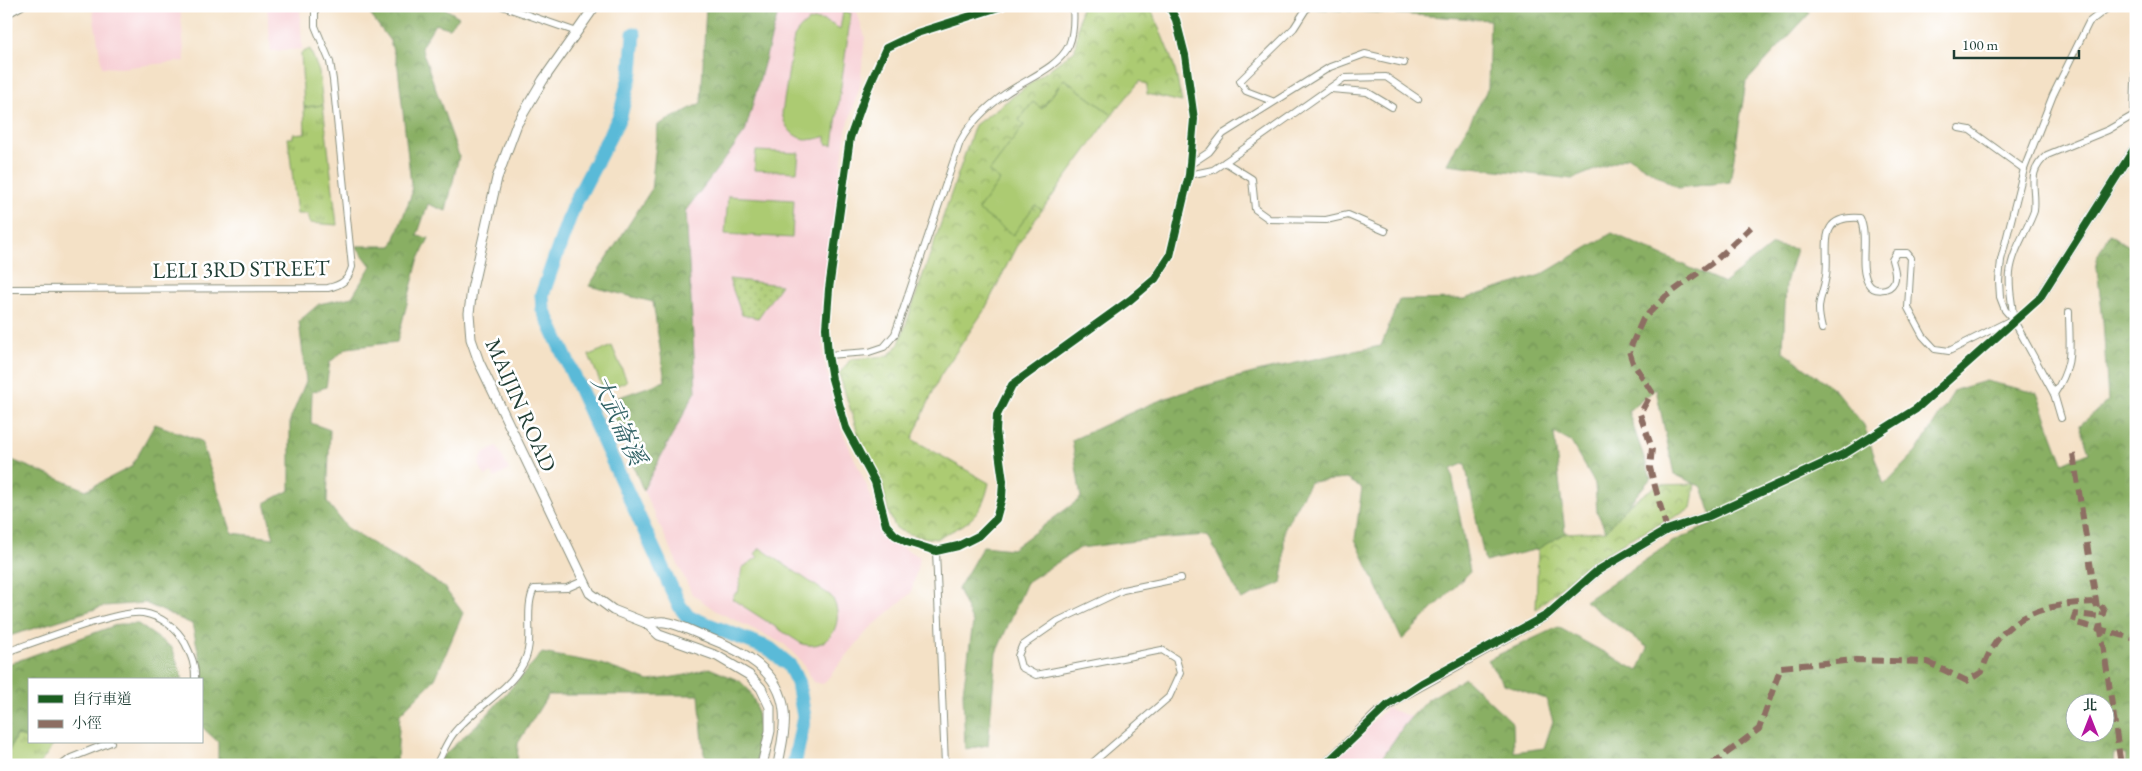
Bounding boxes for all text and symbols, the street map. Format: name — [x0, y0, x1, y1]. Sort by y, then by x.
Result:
scale bar — [1954, 28, 2080, 60]
text: 100 m — [1962, 35, 1999, 54]
street label: LELI 3RD STREET — [152, 253, 330, 285]
street label: MAIJIN ROAD — [479, 334, 563, 476]
water label: 大武崙溪 — [585, 370, 655, 473]
legend — [28, 678, 202, 744]
text: 自行車道 — [72, 689, 132, 708]
north arrow — [2064, 694, 2114, 744]
text: 北 — [2083, 696, 2097, 714]
text: 小徑 — [72, 713, 102, 732]

